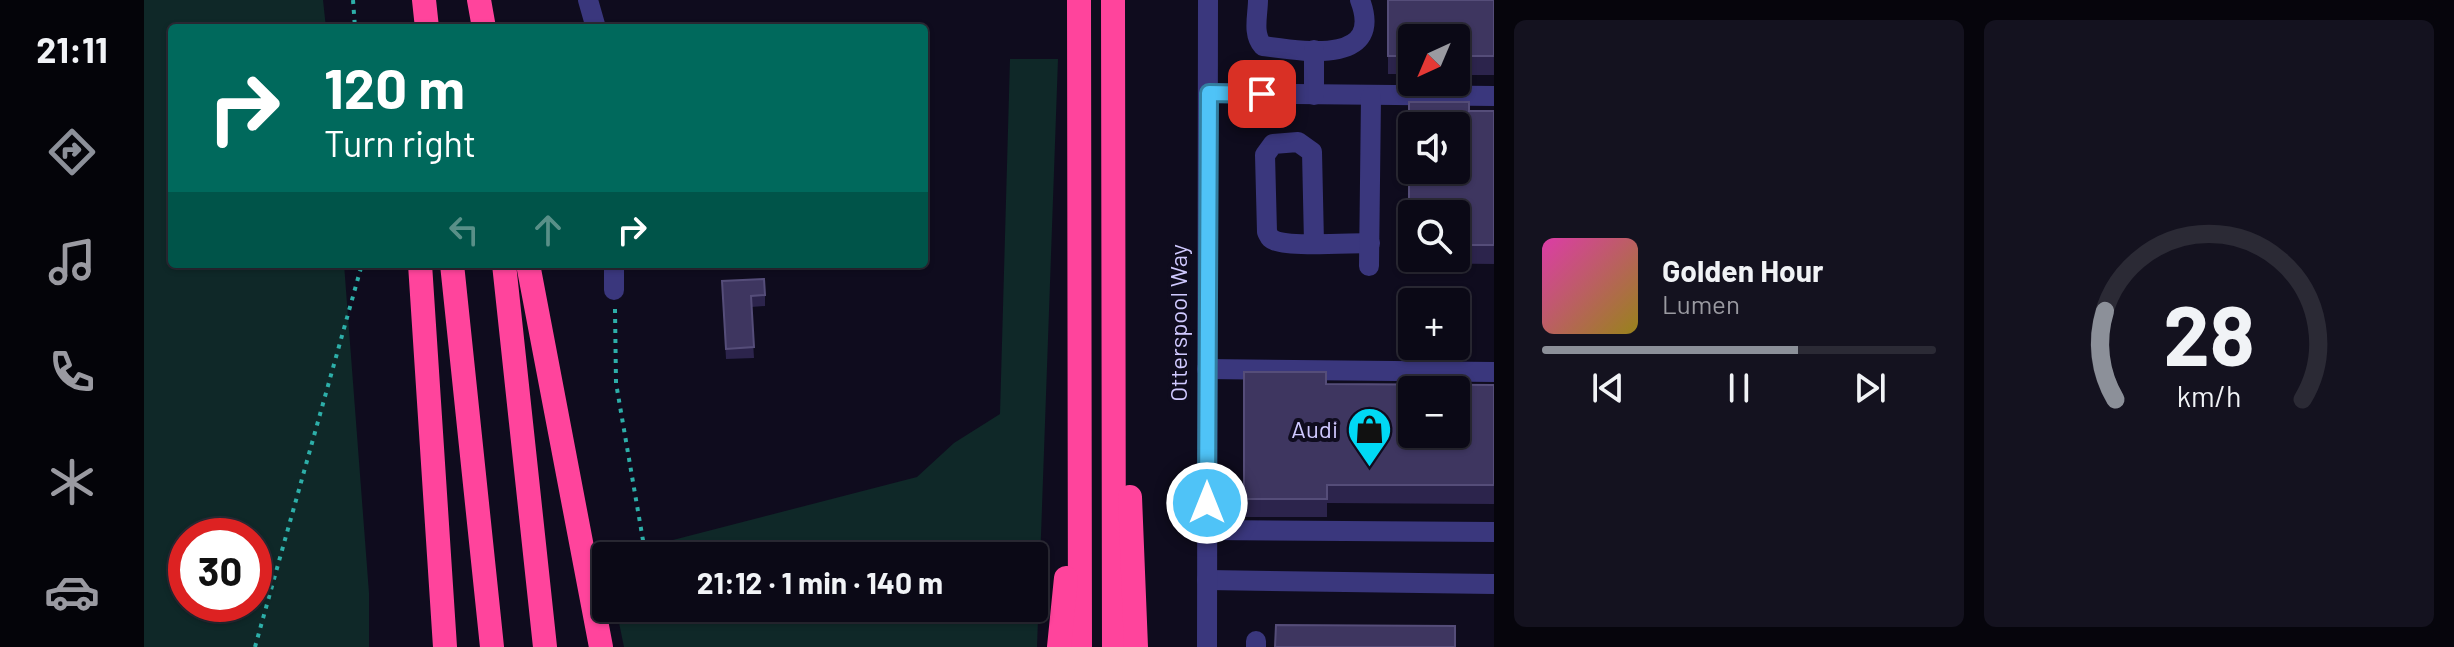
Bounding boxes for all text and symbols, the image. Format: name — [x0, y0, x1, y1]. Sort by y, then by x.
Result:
north arrow — [1398, 24, 1470, 96]
map controls — [1398, 24, 1470, 448]
text: 21:11 — [36, 27, 108, 70]
text: 120 m — [324, 53, 465, 120]
icon: right — [192, 56, 296, 160]
pin — [1228, 60, 1296, 128]
icon: arrive — [1240, 72, 1284, 116]
button: sound — [1398, 112, 1470, 184]
text: Turn right — [324, 121, 476, 164]
icon: directions — [44, 124, 100, 180]
button: search — [1398, 200, 1470, 272]
icon: left — [442, 208, 486, 252]
icon: ahead — [526, 208, 570, 252]
icon: right — [610, 208, 654, 252]
icon: music — [44, 234, 100, 290]
street label: Otterspool Way — [1163, 244, 1192, 402]
text: Golden Hour — [1662, 252, 1824, 288]
text: 28 — [2163, 282, 2255, 382]
button: + — [1398, 288, 1470, 360]
text: Lumen — [1662, 288, 1740, 319]
icon: phone — [44, 344, 100, 400]
icon: previous — [1586, 366, 1630, 410]
icon: pause — [1717, 366, 1761, 410]
icon: next — [1848, 366, 1892, 410]
button: − — [1398, 376, 1470, 448]
text: km/h — [2177, 378, 2241, 413]
shop icon: Audi — [1345, 406, 1393, 469]
place label: Audi — [1291, 414, 1338, 443]
icon: climate — [44, 454, 100, 510]
position arrow — [1165, 461, 1249, 545]
speed limit sign: 30 — [168, 518, 272, 622]
icon: car — [44, 564, 100, 620]
text: 21:12 · 1 min · 140 m — [697, 564, 943, 600]

